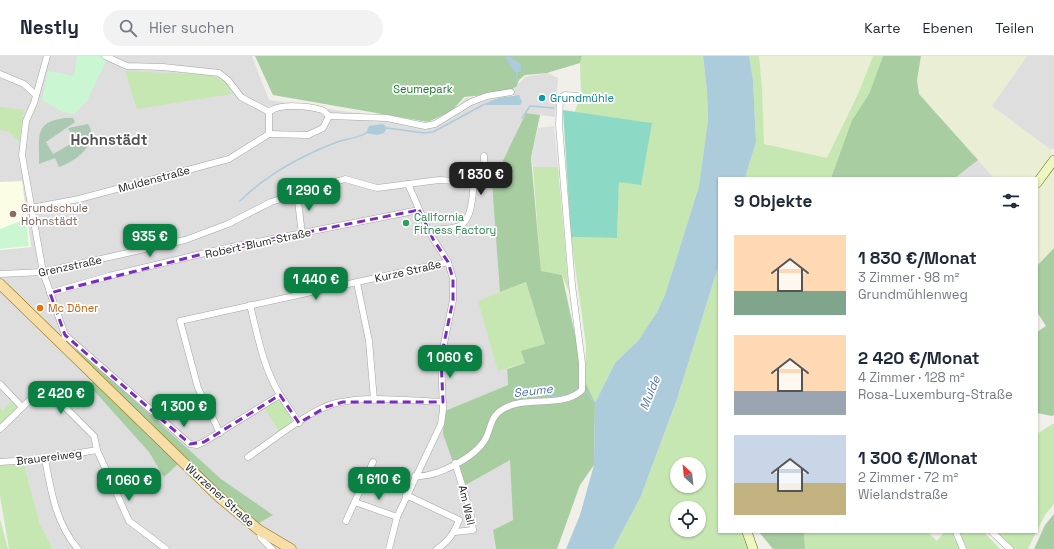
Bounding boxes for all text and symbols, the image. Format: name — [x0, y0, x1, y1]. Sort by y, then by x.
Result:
search box — [103, 10, 383, 46]
text: Nestly — [20, 15, 79, 40]
icon: search — [117, 17, 139, 39]
text: Hier suchen — [149, 18, 234, 37]
text: Karte — [864, 19, 901, 37]
text: Ebenen — [923, 19, 973, 37]
text: Teilen — [995, 19, 1034, 37]
park label: Seumepark — [393, 82, 453, 96]
place label: Grundmühle — [550, 91, 614, 105]
marker: Grundmühle — [537, 93, 547, 103]
district label: Hohnstädt — [71, 130, 148, 149]
pin: 1 830 € — [444, 162, 518, 196]
street label: Muldenstraße — [117, 163, 191, 195]
text: 1 830 € — [458, 166, 504, 183]
pin: 1 290 € — [272, 178, 346, 212]
text: 1 290 € — [286, 182, 332, 199]
text: 9 Objekte — [734, 190, 812, 212]
icon: filters — [1000, 190, 1022, 212]
place label: Grundschule Hohnstädt — [21, 201, 88, 228]
marker: Grundschule Hohnstädt — [8, 209, 18, 219]
place label: California Fitness Factory — [414, 210, 496, 237]
marker: California Fitness Factory — [401, 218, 411, 228]
pin: 935 € — [122, 224, 178, 258]
street label: Robert-Blum-Straße — [204, 225, 312, 261]
text: 935 € — [132, 228, 168, 245]
text: 1 830 €/Monat — [858, 247, 977, 269]
icon: home — [766, 251, 814, 299]
street label: Grenzstraße — [37, 252, 103, 280]
street label: Kurze Straße — [373, 257, 443, 285]
pin: 1 440 € — [279, 267, 353, 301]
text: 3 Zimmer · 98 m² — [858, 269, 959, 286]
text: 1 440 € — [293, 271, 339, 288]
text: Grundmühlenweg — [858, 286, 968, 303]
place label: Mc Döner — [48, 301, 98, 315]
marker: Mc Döner — [35, 303, 45, 313]
pin: 1 060 € — [413, 345, 487, 379]
text: 2 420 €/Monat — [858, 347, 980, 369]
text: 1 060 € — [427, 349, 473, 366]
icon: home — [766, 351, 814, 399]
text: 4 Zimmer · 128 m² — [858, 369, 965, 386]
water label: Mulde — [636, 373, 664, 412]
pin: 2 420 € — [24, 381, 98, 415]
water label: Seume — [513, 381, 554, 401]
text: 2 420 € — [37, 385, 85, 402]
text: Rosa-Luxemburg-Straße — [858, 386, 1013, 403]
pin: 1 300 € — [147, 394, 221, 428]
text: 1 300 € — [161, 398, 207, 415]
street label: Brauereiweg — [15, 446, 83, 468]
text: 1 300 €/Monat — [858, 447, 978, 469]
icon: home — [766, 451, 814, 499]
north arrow — [670, 457, 706, 493]
map controls — [670, 457, 706, 537]
street label: Wurzener Straße — [183, 460, 257, 530]
pin: 1 610 € — [342, 467, 416, 501]
pin: 1 060 € — [92, 468, 166, 502]
text: 2 Zimmer · 72 m² — [858, 469, 958, 486]
text: 1 610 € — [357, 471, 401, 488]
text: 1 060 € — [106, 472, 152, 489]
street label: Am Wall — [456, 484, 478, 526]
text: Wielandstraße — [858, 486, 948, 503]
button: locate — [670, 501, 706, 537]

